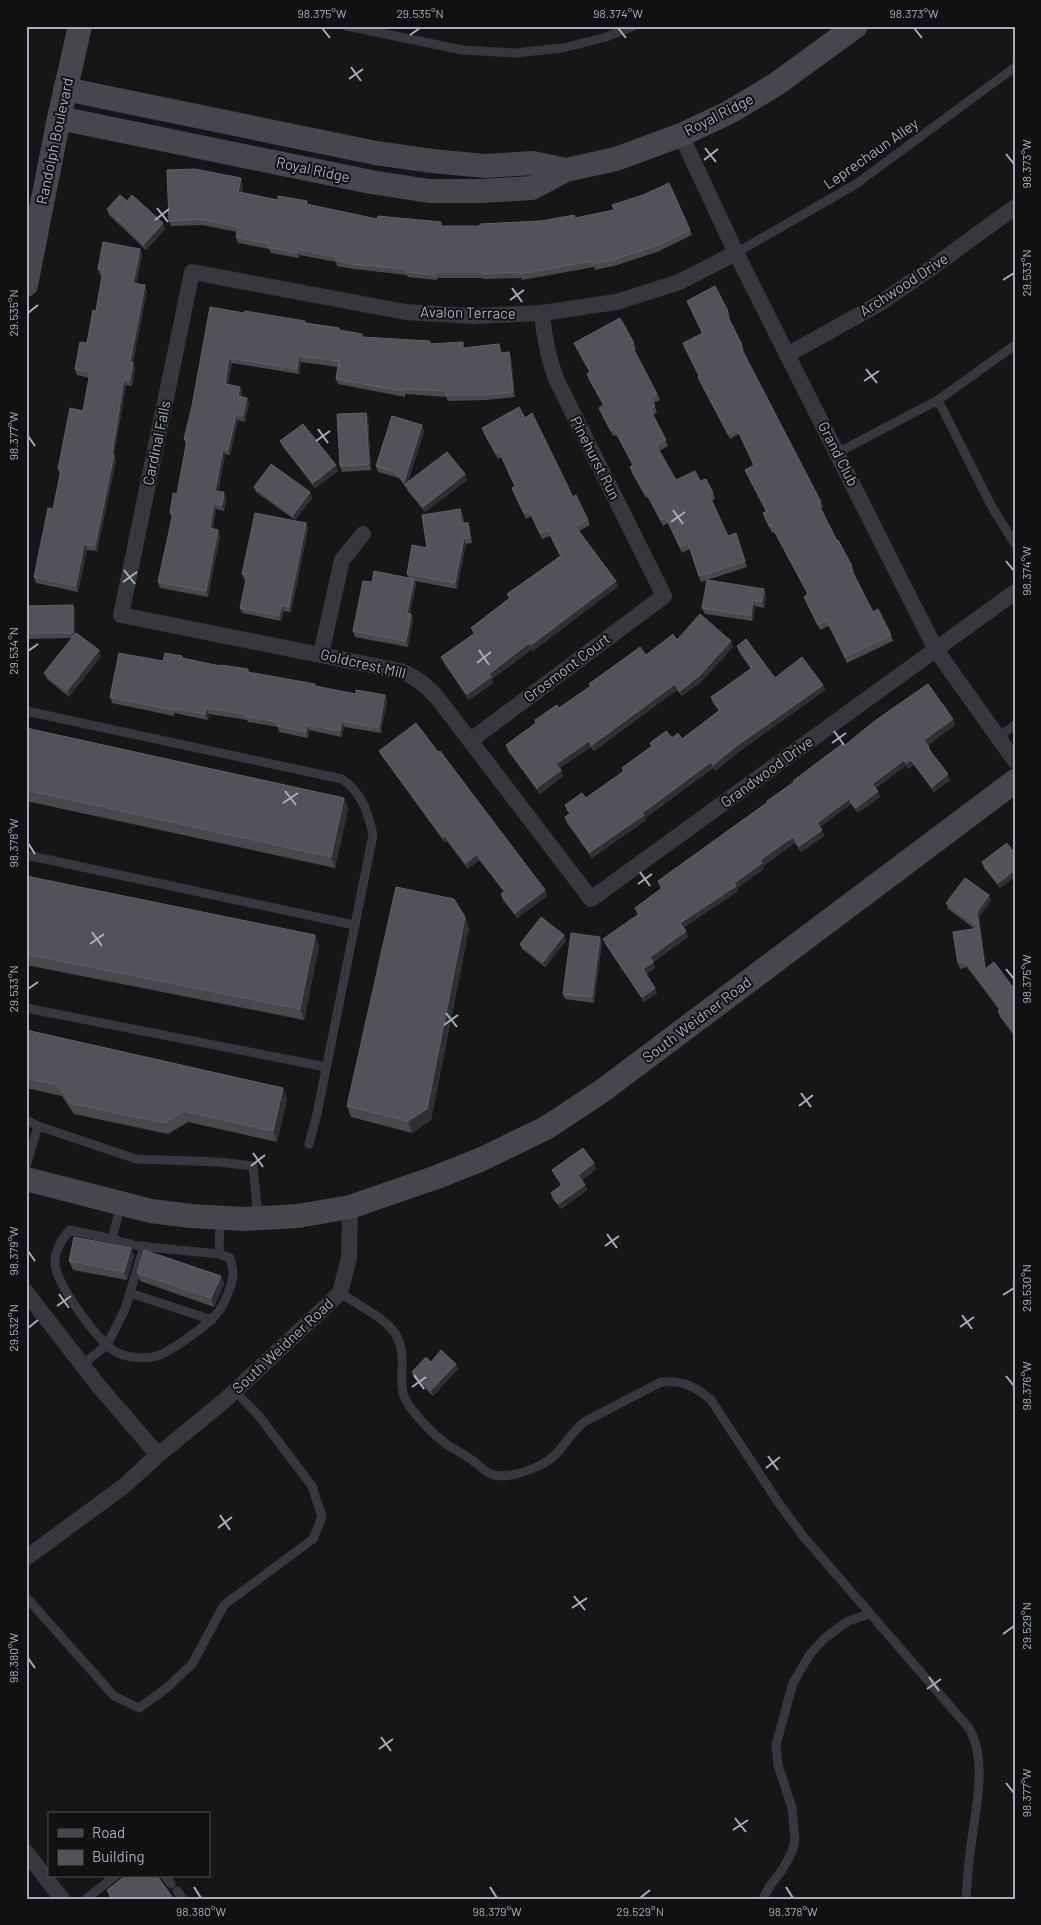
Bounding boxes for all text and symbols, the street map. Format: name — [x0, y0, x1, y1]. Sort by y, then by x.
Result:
text: 98.375°W — [298, 6, 347, 20]
text: 29.535°N — [396, 6, 444, 20]
text: 98.374°W — [593, 6, 643, 20]
text: 98.373°W — [890, 6, 939, 20]
street label: Randolph Boulevard — [32, 76, 76, 206]
street label: Royal Ridge — [681, 89, 756, 139]
street label: Leprechaun Alley — [820, 114, 921, 193]
text: 98.373°W — [1019, 139, 1033, 188]
street label: Royal Ridge — [275, 152, 352, 186]
street label: Archwood Drive — [856, 249, 951, 319]
text: 29.533°N — [1019, 249, 1033, 297]
text: 29.535°N — [6, 289, 20, 337]
street label: Avalon Terrace — [420, 302, 516, 322]
street label: Cardinal Falls — [138, 399, 174, 487]
text: 98.377°W — [6, 411, 20, 460]
street label: Pinehurst Run — [567, 413, 625, 502]
street label: Grand Club — [815, 418, 863, 489]
text: 98.374°W — [1019, 546, 1033, 596]
text: 29.534°N — [6, 627, 20, 675]
street label: Grosmont Court — [520, 629, 613, 706]
street label: Goldcrest Mill — [319, 644, 408, 682]
street label: Grandwood Drive — [717, 732, 816, 811]
text: 98.378°W — [6, 818, 20, 868]
text: 98.375°W — [1019, 954, 1033, 1003]
text: 29.533°N — [6, 965, 20, 1013]
street label: South Weidner Road — [638, 972, 754, 1066]
text: 98.379°W — [6, 1226, 20, 1276]
text: 29.530°N — [1019, 1264, 1033, 1312]
street label: South Weidner Road — [228, 1294, 337, 1397]
text: 29.532°N — [6, 1304, 20, 1352]
text: 98.376°W — [1019, 1361, 1033, 1410]
text: 29.529°N — [1019, 1602, 1033, 1650]
text: 98.380°W — [6, 1632, 20, 1683]
text: 98.377°W — [1019, 1768, 1033, 1817]
legend — [48, 1812, 210, 1878]
text: Road — [92, 1823, 125, 1841]
text: Building — [92, 1847, 145, 1865]
text: 98.380°W — [176, 1904, 227, 1918]
text: 98.379°W — [472, 1904, 522, 1918]
text: 29.529°N — [616, 1904, 664, 1918]
text: 98.378°W — [768, 1904, 818, 1918]

